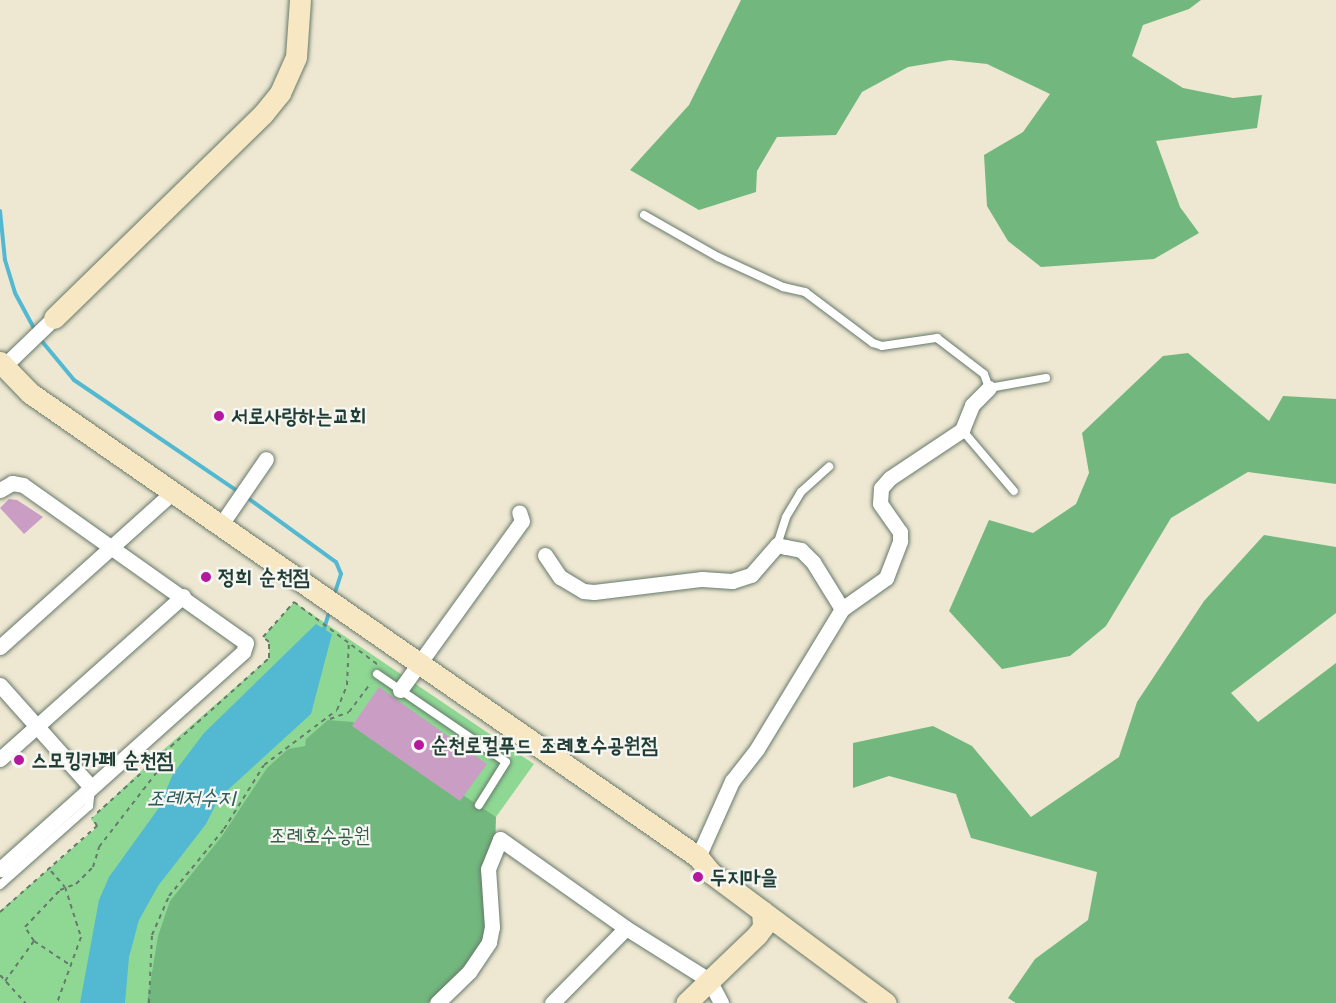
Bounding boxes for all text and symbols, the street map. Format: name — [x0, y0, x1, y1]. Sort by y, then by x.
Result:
place label: 서로사랑하는교회 — [231, 403, 366, 429]
marker: 서로사랑하는교회 — [212, 409, 226, 423]
place label: 정희 순천점 — [218, 564, 310, 590]
marker: 정희 순천점 — [199, 570, 213, 584]
place label: 순천로컬푸드 조례호수공원점 — [431, 732, 658, 758]
marker: 순천로컬푸드 조례호수공원점 — [412, 738, 426, 752]
place label: 스모킹카페 순천점 — [31, 747, 173, 773]
marker: 스모킹카페 순천점 — [12, 753, 26, 767]
water label: 조례저수지 — [147, 785, 235, 811]
park label: 조례호수공원 — [269, 822, 371, 848]
place label: 두지마을 — [710, 864, 778, 890]
marker: 두지마을 — [691, 870, 705, 884]

